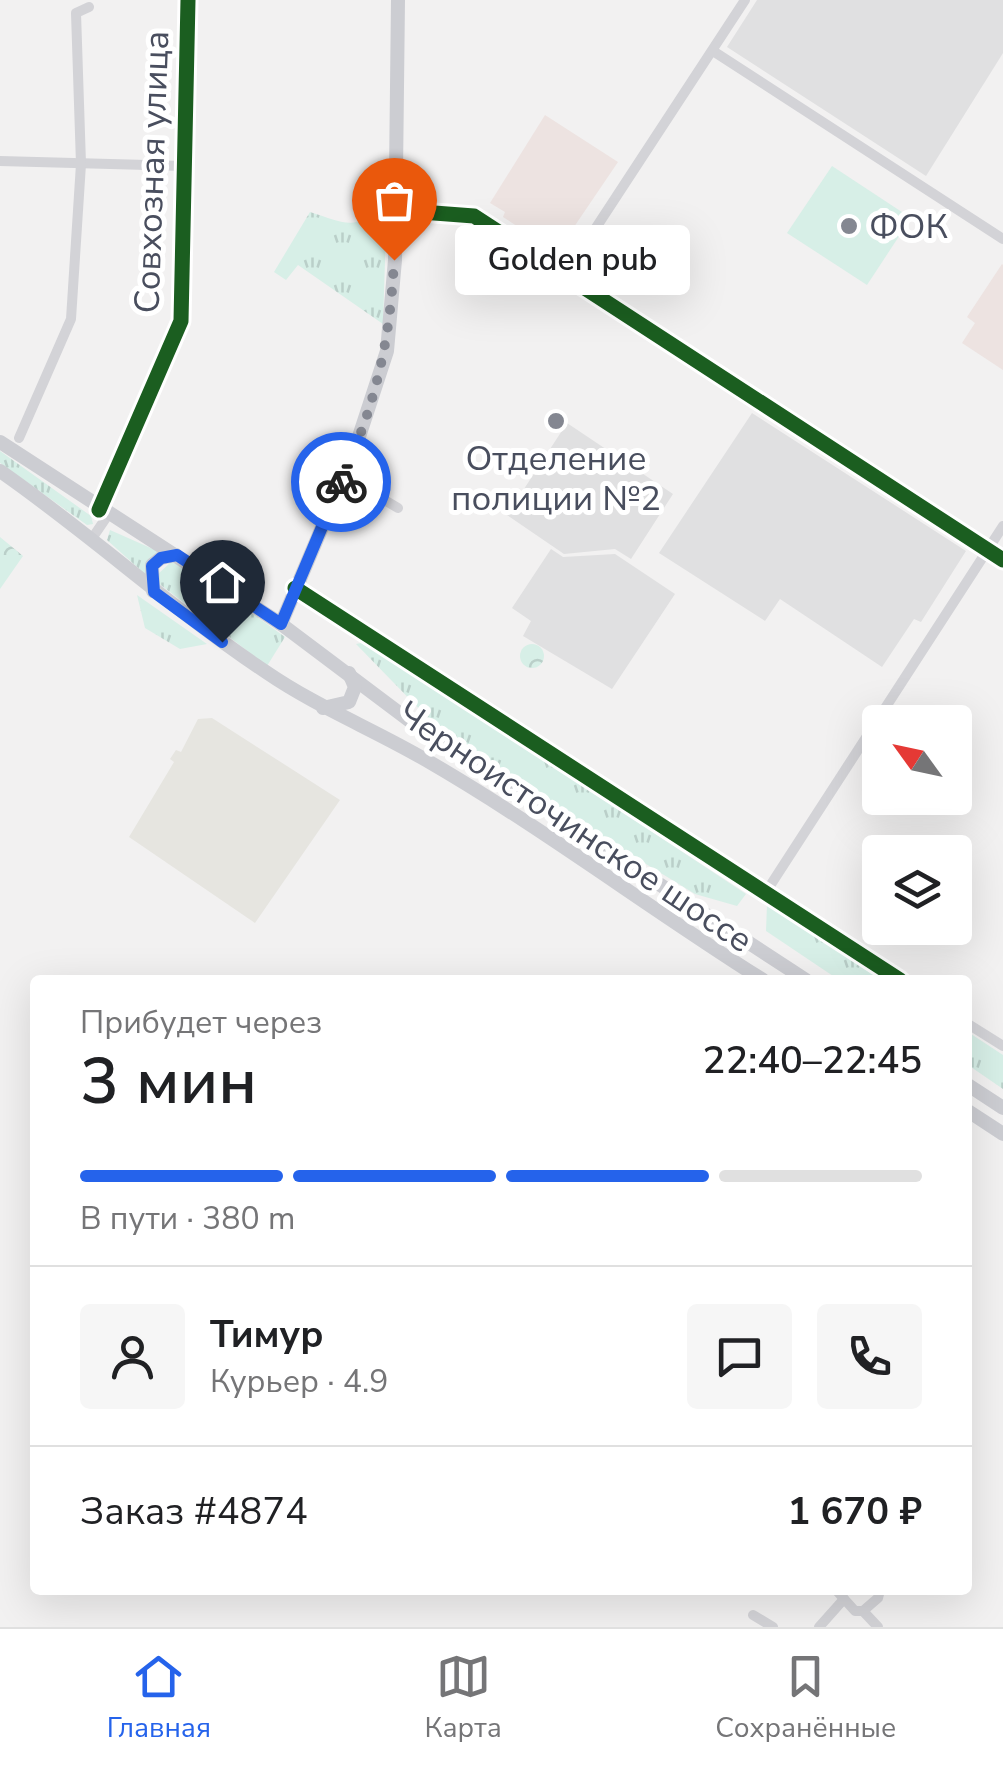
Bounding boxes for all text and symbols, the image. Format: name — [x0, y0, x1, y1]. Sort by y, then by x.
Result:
street label: Совхозная улица — [124, 30, 180, 314]
pin — [352, 158, 437, 261]
icon: bag — [367, 173, 422, 228]
place label: ФОК — [869, 203, 948, 250]
marker: ФОК — [838, 215, 860, 237]
callout: Golden pub — [454, 225, 689, 295]
text: Golden pub — [487, 238, 658, 281]
marker: Отделение полиции №2 — [545, 410, 567, 432]
courier — [291, 432, 391, 532]
place label: Отделение полиции №2 — [451, 435, 661, 522]
icon: bike — [314, 455, 369, 510]
pin — [180, 540, 265, 643]
icon: home — [195, 555, 250, 610]
street label: Черноисточинское шоссе — [388, 690, 762, 964]
north arrow — [862, 705, 972, 815]
map controls — [862, 705, 972, 945]
button: layers — [862, 835, 972, 945]
text: Прибудет через — [80, 1001, 322, 1044]
text: 22:40–22:45 — [703, 1035, 922, 1086]
text: 3 мин — [80, 1037, 257, 1126]
text: В пути · 380 m — [80, 1197, 295, 1240]
button: person — [80, 1304, 185, 1409]
button: chat — [687, 1304, 792, 1409]
button: phone — [817, 1304, 922, 1409]
text: Тимур — [210, 1309, 323, 1360]
text: Курьер · 4.9 — [210, 1360, 388, 1403]
text: Заказ #4874 — [80, 1486, 308, 1537]
text: 1 670 ₽ — [787, 1486, 922, 1537]
tab: Главная — [107, 1649, 211, 1747]
tab: Карта — [425, 1649, 502, 1747]
tab: Сохранённые — [715, 1649, 896, 1747]

